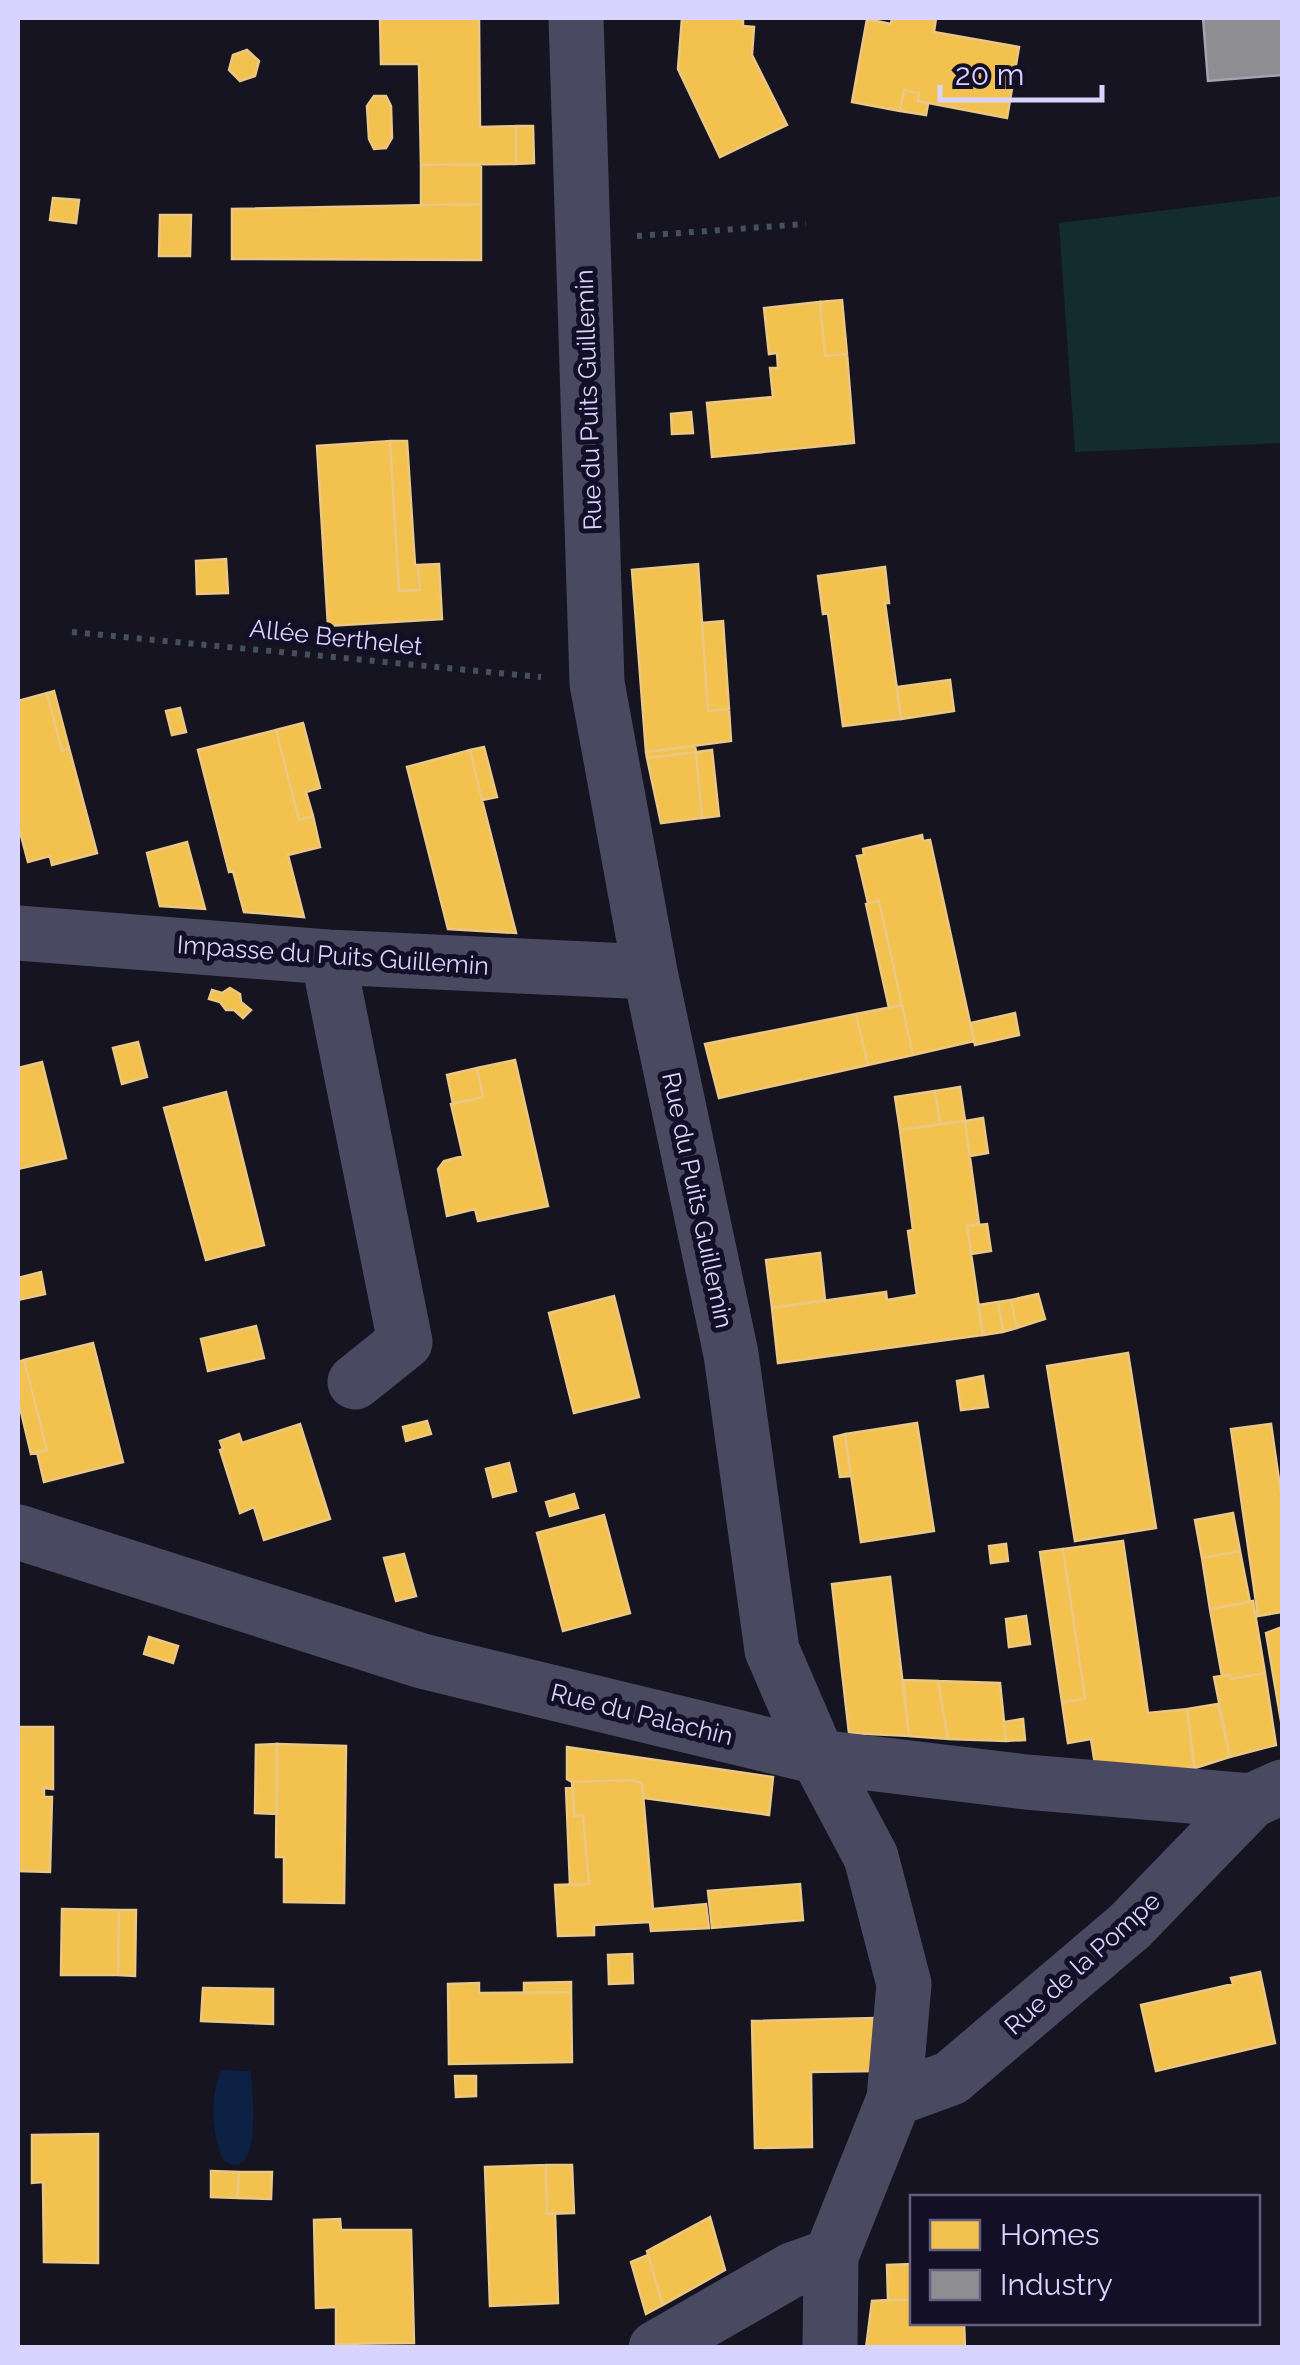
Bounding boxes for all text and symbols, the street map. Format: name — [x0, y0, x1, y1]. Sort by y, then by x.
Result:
scale bar — [940, 40, 1102, 102]
text: 20 m — [955, 57, 1024, 92]
street label: Rue du Puits Guillemin — [568, 269, 608, 531]
street label: Allée Berthelet — [248, 613, 425, 661]
street label: Impasse du Puits Guillemin — [176, 929, 490, 981]
street label: Rue du Puits Guillemin — [656, 1069, 740, 1331]
street label: Rue du Palachin — [548, 1677, 736, 1751]
street label: Rue de la Pompe — [998, 1885, 1166, 2041]
legend — [910, 2195, 1260, 2325]
text: Homes — [1000, 2217, 1099, 2252]
text: Industry — [1000, 2267, 1113, 2302]

